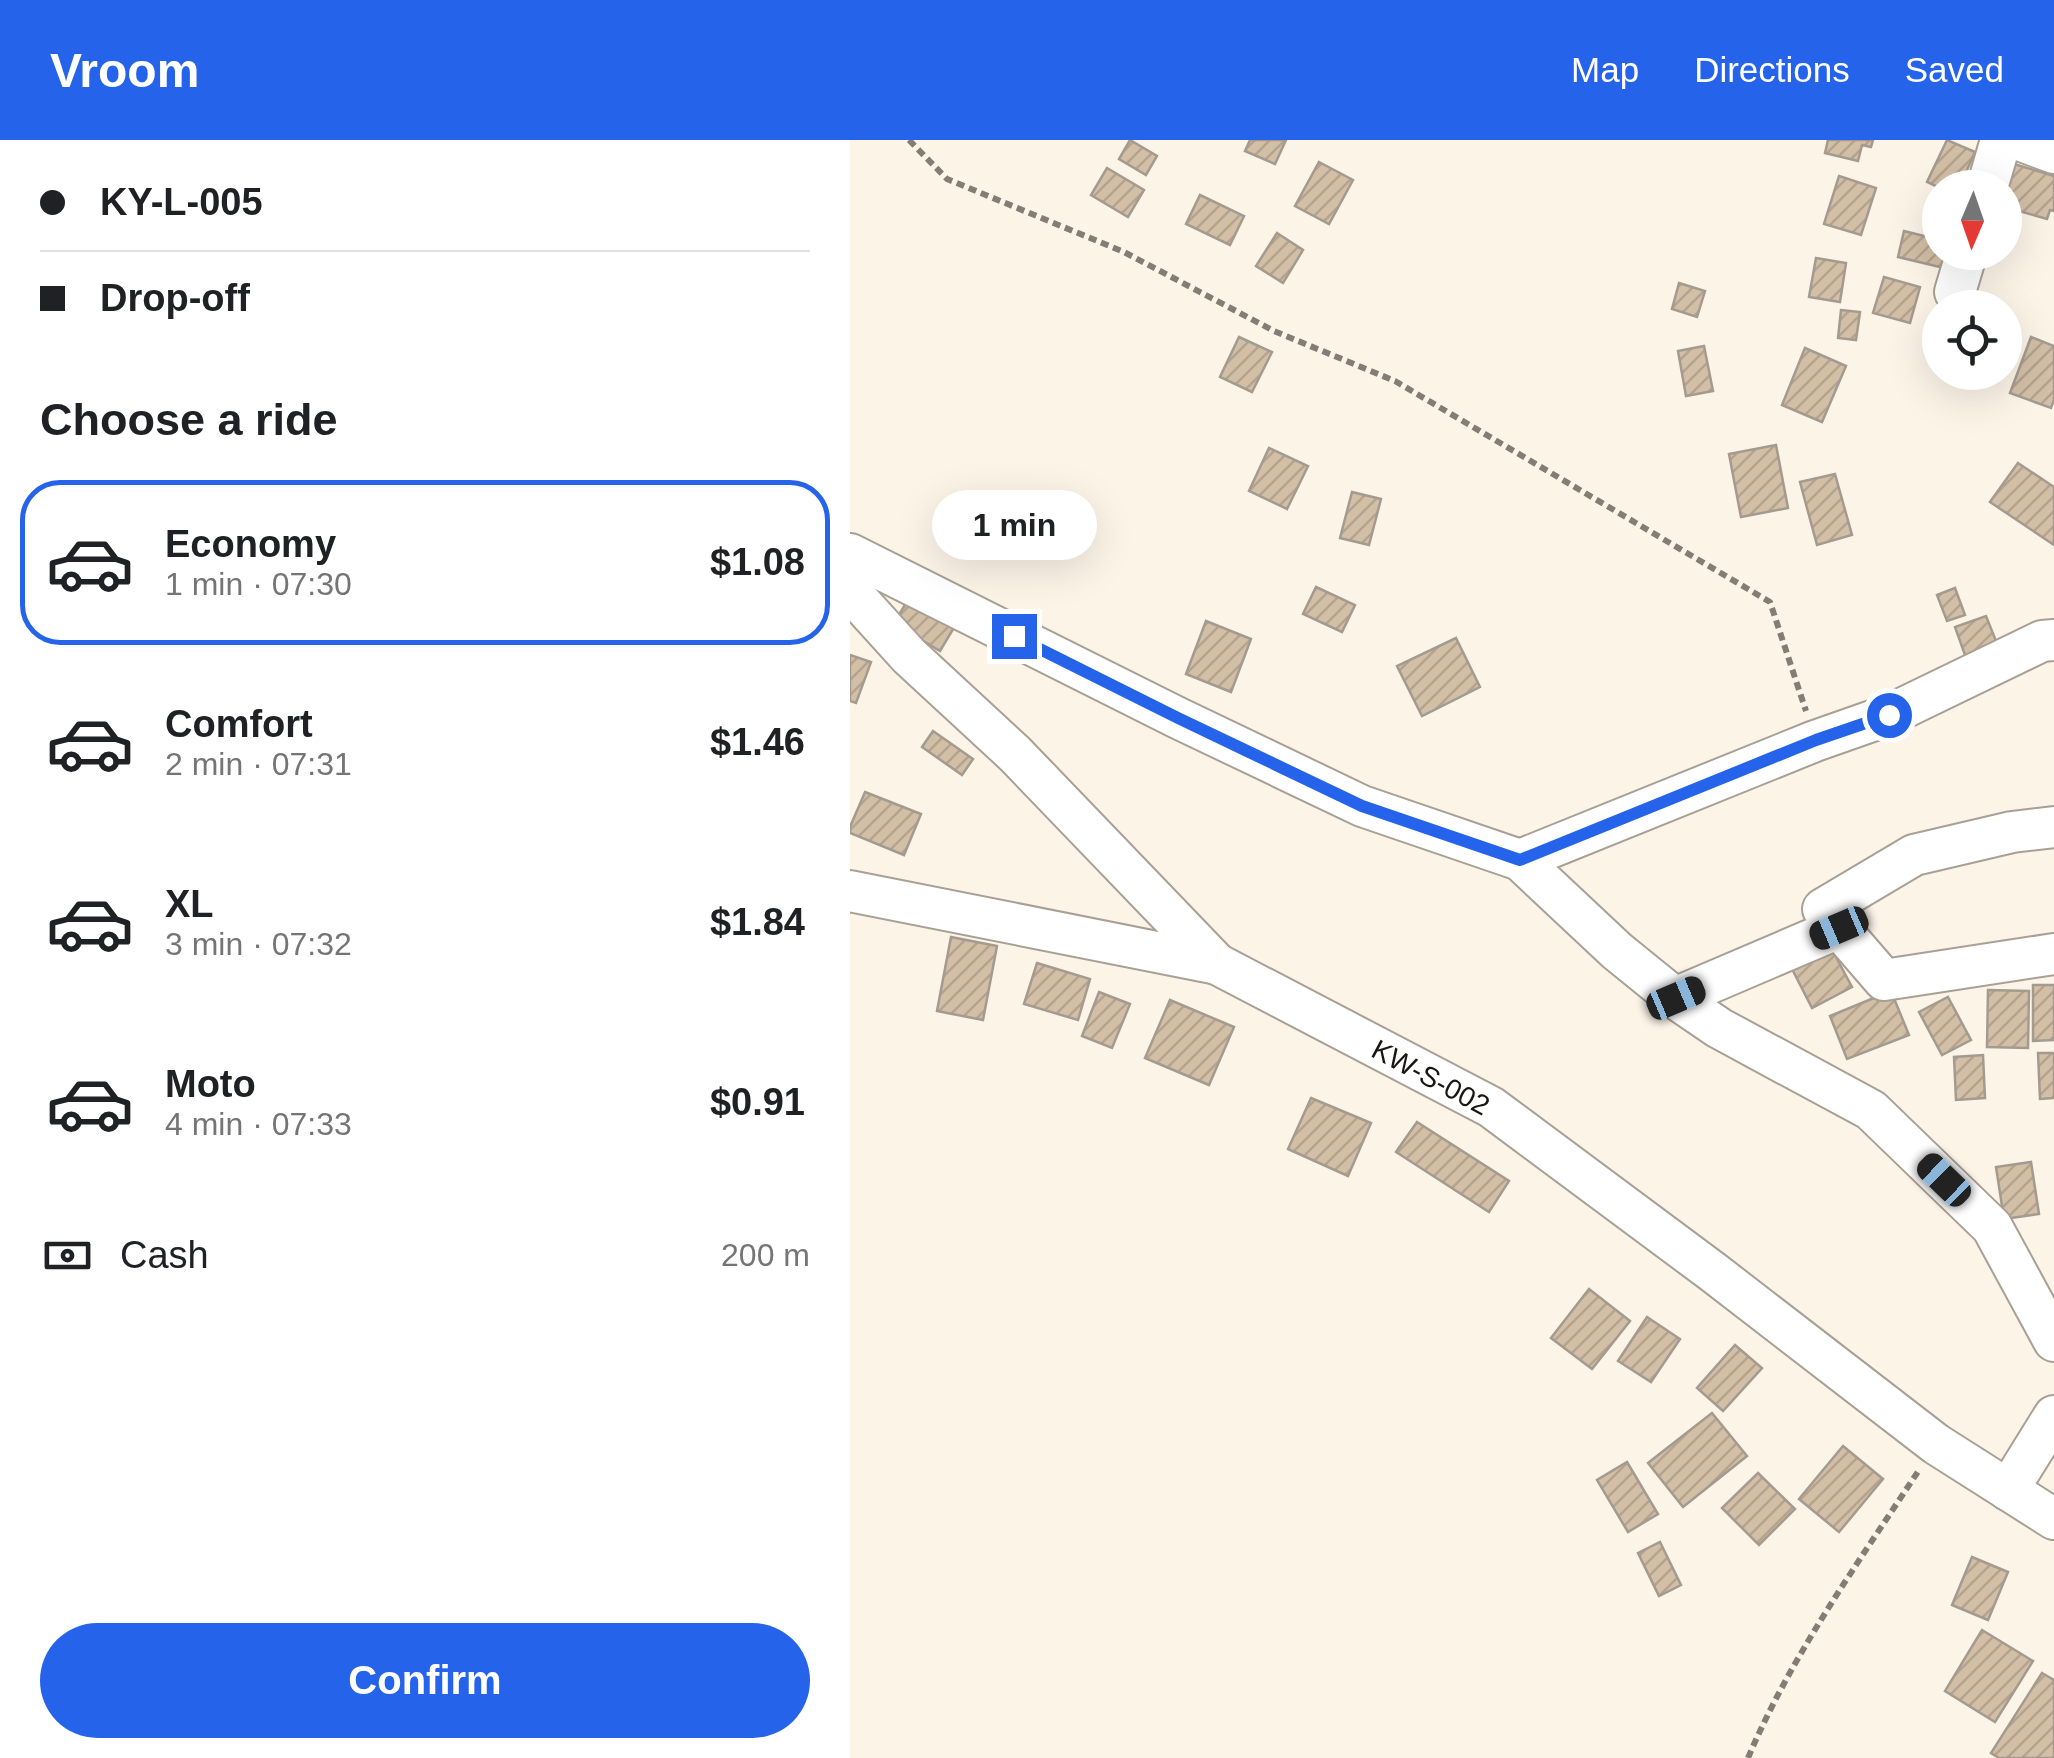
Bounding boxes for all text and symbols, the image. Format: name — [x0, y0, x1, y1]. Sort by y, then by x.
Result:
text: Vroom — [50, 44, 199, 97]
text: Map — [1571, 50, 1639, 89]
text: Directions — [1694, 50, 1850, 89]
text: Saved — [1905, 50, 2004, 89]
north arrow — [1922, 170, 2022, 270]
map controls — [1922, 170, 2022, 390]
text: KY-L-005 — [100, 181, 263, 223]
text: Drop-off — [100, 277, 250, 319]
button: locate — [1922, 290, 2022, 390]
text: Choose a ride — [40, 394, 338, 445]
callout: 1 min — [931, 491, 1096, 561]
text: 1 min — [973, 507, 1056, 543]
icon: car — [45, 518, 135, 608]
text: Economy — [165, 523, 336, 565]
text: $1.08 — [710, 541, 805, 583]
text: 1 min · 07:30 — [165, 566, 352, 602]
route end — [992, 614, 1037, 659]
route start — [1867, 693, 1912, 738]
icon: car — [45, 698, 135, 788]
text: Comfort — [165, 703, 313, 745]
text: $1.46 — [710, 721, 805, 763]
text: 2 min · 07:31 — [165, 746, 352, 782]
icon: car — [45, 878, 135, 968]
text: XL — [165, 883, 214, 925]
text: $1.84 — [710, 901, 805, 943]
car — [1806, 902, 1872, 954]
text: 3 min · 07:32 — [165, 926, 352, 962]
car — [1643, 972, 1709, 1024]
street label: KW-S-002 — [1367, 1034, 1495, 1121]
icon: car — [45, 1058, 135, 1148]
text: Moto — [165, 1063, 256, 1105]
text: $0.91 — [710, 1081, 805, 1123]
text: 4 min · 07:33 — [165, 1106, 352, 1142]
car — [1912, 1148, 1976, 1212]
icon: cash — [40, 1228, 95, 1283]
text: Cash — [120, 1234, 209, 1276]
text: 200 m — [721, 1237, 810, 1273]
button: Confirm — [40, 1623, 810, 1738]

